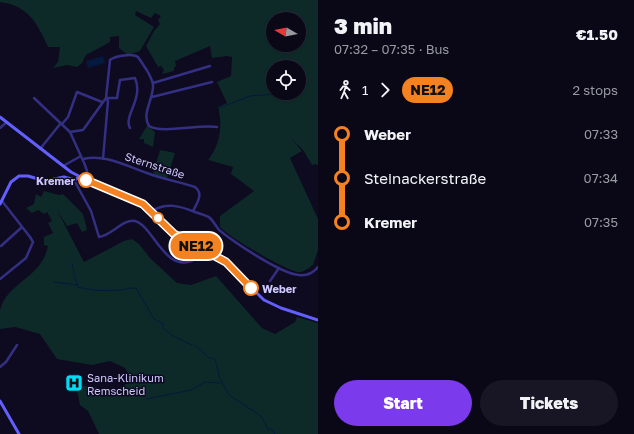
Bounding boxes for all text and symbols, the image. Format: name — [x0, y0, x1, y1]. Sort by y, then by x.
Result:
north arrow — [266, 12, 306, 52]
map controls — [266, 12, 306, 100]
text: 3 min — [334, 12, 392, 39]
text: €1.50 — [576, 25, 618, 43]
text: 07:32 – 07:35 · Bus — [334, 41, 449, 57]
button: locate — [266, 60, 306, 100]
icon: walk — [334, 79, 356, 101]
icon: forward — [374, 79, 396, 101]
text: NE12 — [410, 81, 445, 98]
text: 1 — [362, 82, 368, 98]
text: 2 stops — [572, 82, 618, 98]
text: Weber — [364, 125, 411, 143]
text: 07:33 — [584, 126, 618, 142]
street label: Sternstraße — [123, 149, 187, 181]
text: Steinackerstraße — [364, 169, 486, 187]
text: 07:34 — [584, 170, 618, 186]
marker: Kremer — [78, 172, 94, 188]
place label: Kremer — [36, 174, 76, 187]
unlabelled marker — [152, 212, 164, 224]
text: Kremer — [364, 213, 417, 231]
text: 07:35 — [584, 214, 618, 230]
line badge: NE12 — [168, 233, 224, 259]
text: NE12 — [178, 237, 214, 254]
marker: Weber — [243, 280, 259, 296]
place label: Weber — [262, 282, 297, 295]
place label: Sana-Klinikum Remscheid — [87, 371, 164, 397]
hospital icon: Sana-Klinikum Remscheid — [64, 373, 84, 393]
button: Start — [334, 380, 472, 426]
button: Tickets — [480, 380, 618, 426]

